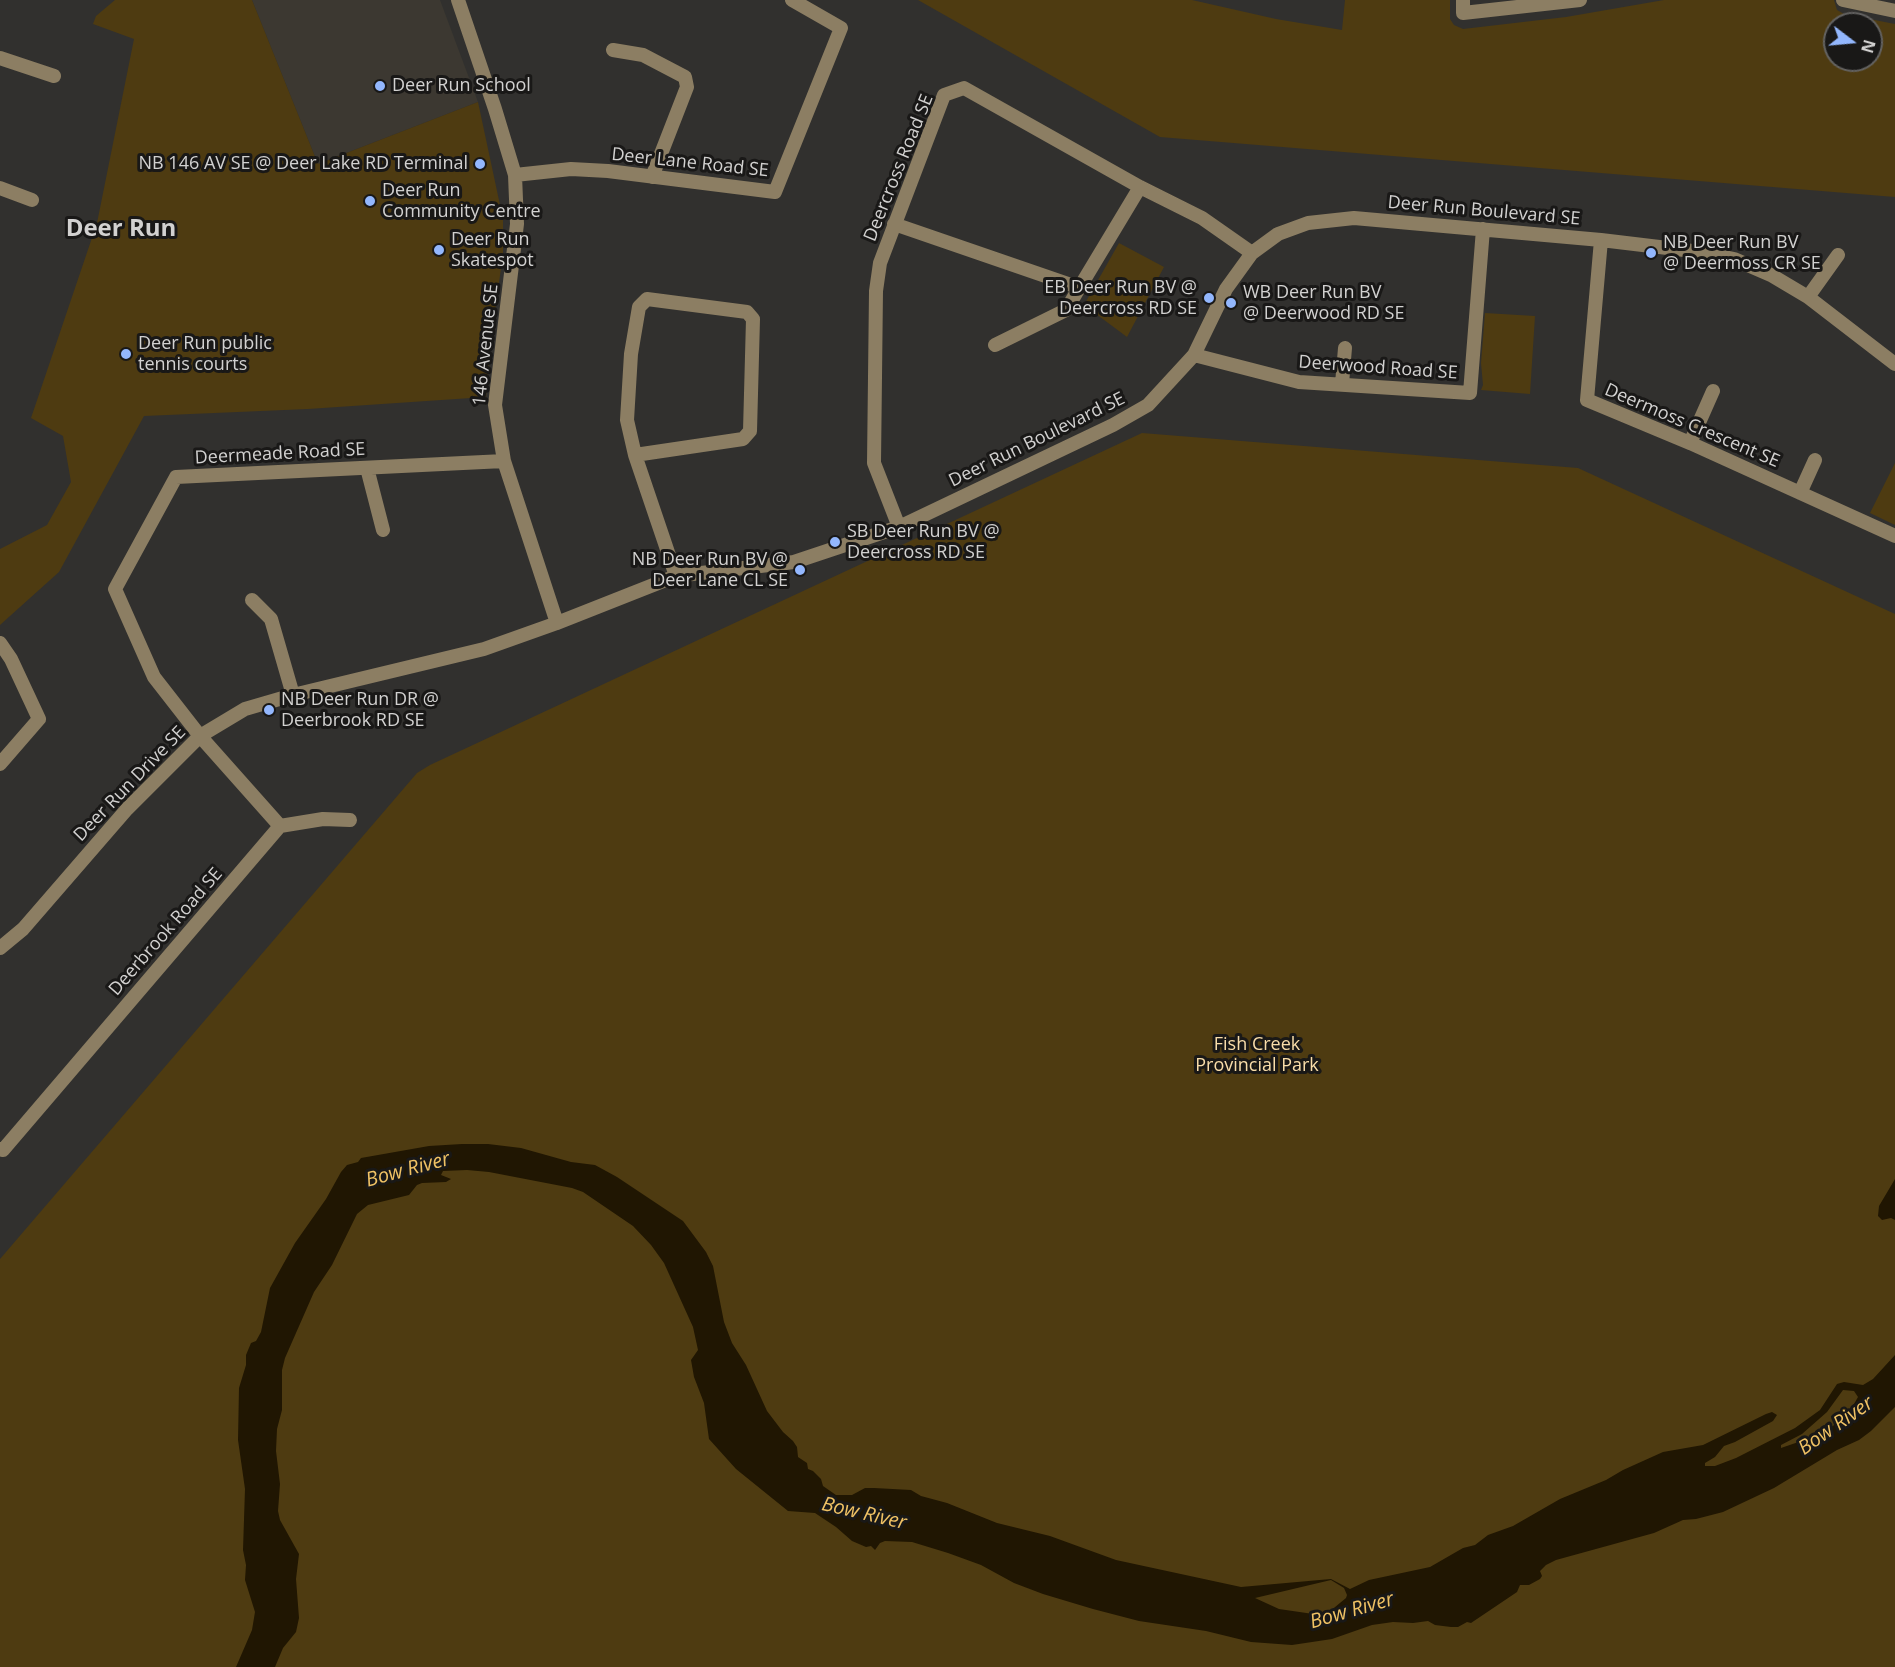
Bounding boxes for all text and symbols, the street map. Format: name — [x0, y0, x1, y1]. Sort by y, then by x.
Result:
north arrow — [1823, 12, 1883, 72]
text: N — [1856, 37, 1881, 56]
place label: Deer Run School — [392, 75, 531, 97]
marker: Deer Run School — [373, 79, 387, 93]
street label: Deercross Road SE — [860, 91, 938, 245]
street label: Deer Lane Road SE — [610, 144, 770, 182]
place label: NB 146 AV SE @ Deer Lake RD Terminal — [138, 153, 468, 175]
marker: NB 146 AV SE @ Deer Lake RD Terminal — [473, 157, 487, 171]
place label: Deer Run Community Centre — [382, 180, 541, 222]
street label: Deer Run Boulevard SE — [1387, 192, 1581, 230]
marker: Deer Run Community Centre — [363, 194, 377, 208]
district label: Deer Run — [66, 215, 176, 243]
place label: Deer Run Skatespot — [451, 229, 534, 272]
place label: NB Deer Run BV @ Deermoss CR SE — [1663, 232, 1821, 274]
marker: Deer Run Skatespot — [432, 243, 446, 257]
marker: NB Deer Run BV @ Deermoss CR SE — [1644, 246, 1658, 260]
place label: EB Deer Run BV @ Deercross RD SE — [1044, 277, 1197, 320]
place label: WB Deer Run BV @ Deerwood RD SE — [1243, 282, 1404, 324]
street label: 146 Avenue SE — [469, 283, 503, 407]
marker: EB Deer Run BV @ Deercross RD SE — [1202, 291, 1216, 305]
marker: WB Deer Run BV @ Deerwood RD SE — [1224, 296, 1238, 310]
place label: Deer Run public tennis courts — [138, 333, 272, 376]
marker: Deer Run public tennis courts — [119, 347, 133, 361]
street label: Deerwood Road SE — [1298, 352, 1458, 384]
street label: Deermoss Crescent SE — [1601, 379, 1783, 473]
street label: Deer Run Boulevard SE — [945, 388, 1129, 492]
street label: Deermeade Road SE — [194, 439, 366, 469]
place label: SB Deer Run BV @ Deercross RD SE — [847, 521, 1000, 564]
marker: SB Deer Run BV @ Deercross RD SE — [828, 535, 842, 549]
place label: NB Deer Run BV @ Deer Lane CL SE — [632, 549, 788, 592]
marker: NB Deer Run BV @ Deer Lane CL SE — [793, 563, 807, 577]
place label: NB Deer Run DR @ Deerbrook RD SE — [281, 689, 439, 732]
marker: NB Deer Run DR @ Deerbrook RD SE — [262, 703, 276, 717]
street label: Deer Run Drive SE — [70, 722, 190, 846]
street label: Deerbrook Road SE — [105, 864, 227, 1000]
park label: Fish Creek Provincial Park — [1195, 1034, 1319, 1076]
water label: Bow River — [363, 1147, 453, 1193]
water label: Bow River — [1794, 1391, 1878, 1461]
water label: Bow River — [819, 1493, 909, 1535]
water label: Bow River — [1307, 1588, 1397, 1634]

